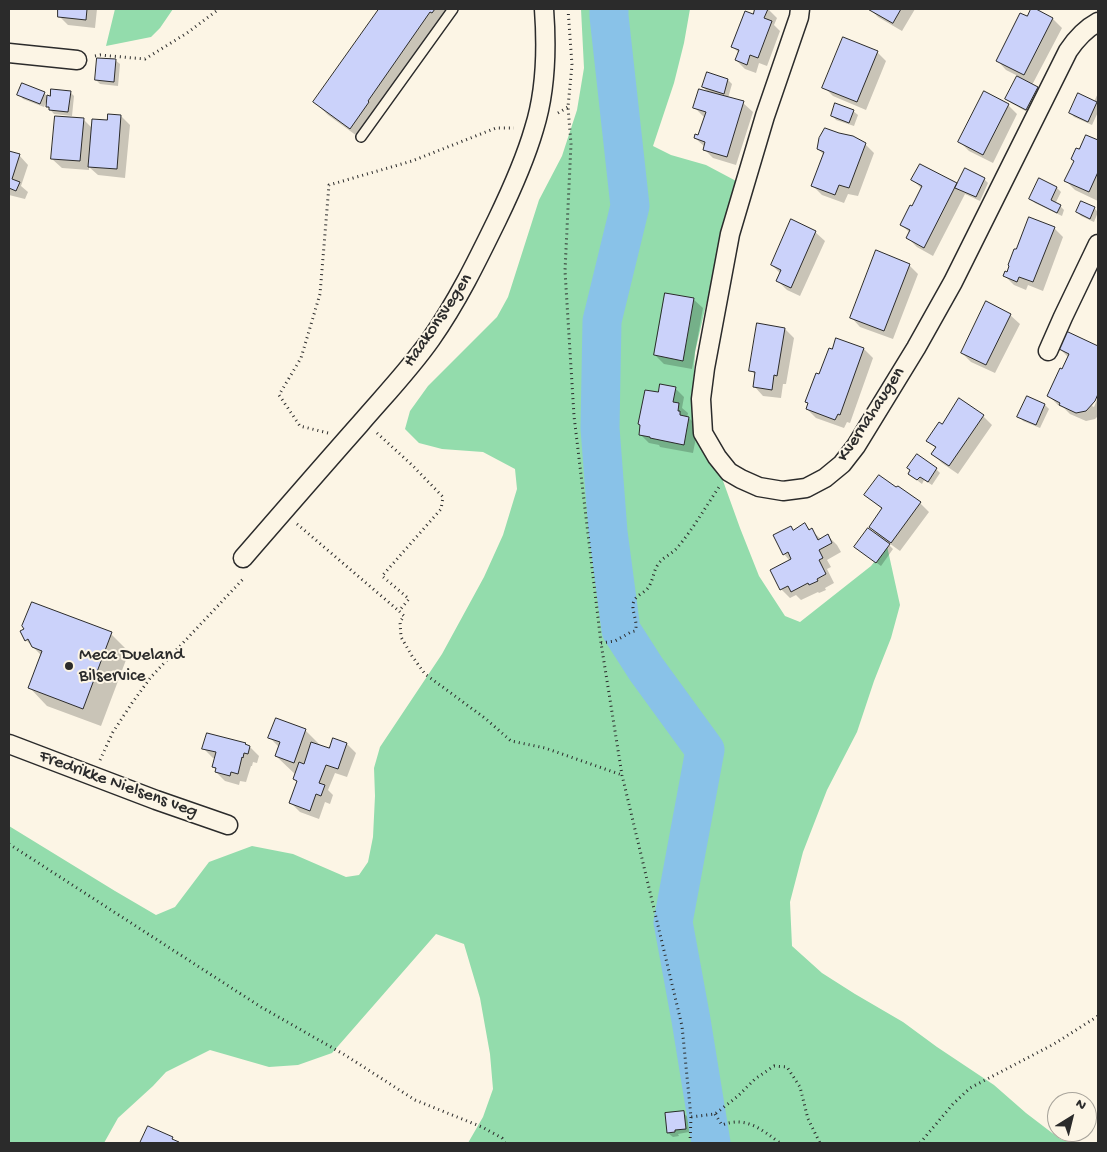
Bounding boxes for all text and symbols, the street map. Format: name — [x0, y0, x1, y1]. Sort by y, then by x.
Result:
street label: Haakonsvegen — [400, 270, 478, 372]
street label: Kvernahaugen — [833, 364, 911, 466]
place label: Meca Dueland Bilservice — [79, 645, 184, 688]
marker: Meca Dueland Bilservice — [63, 660, 75, 672]
street label: Fredrikke Nielsens veg — [36, 746, 200, 824]
north arrow — [1047, 1092, 1097, 1142]
text: N — [1072, 1096, 1089, 1115]

